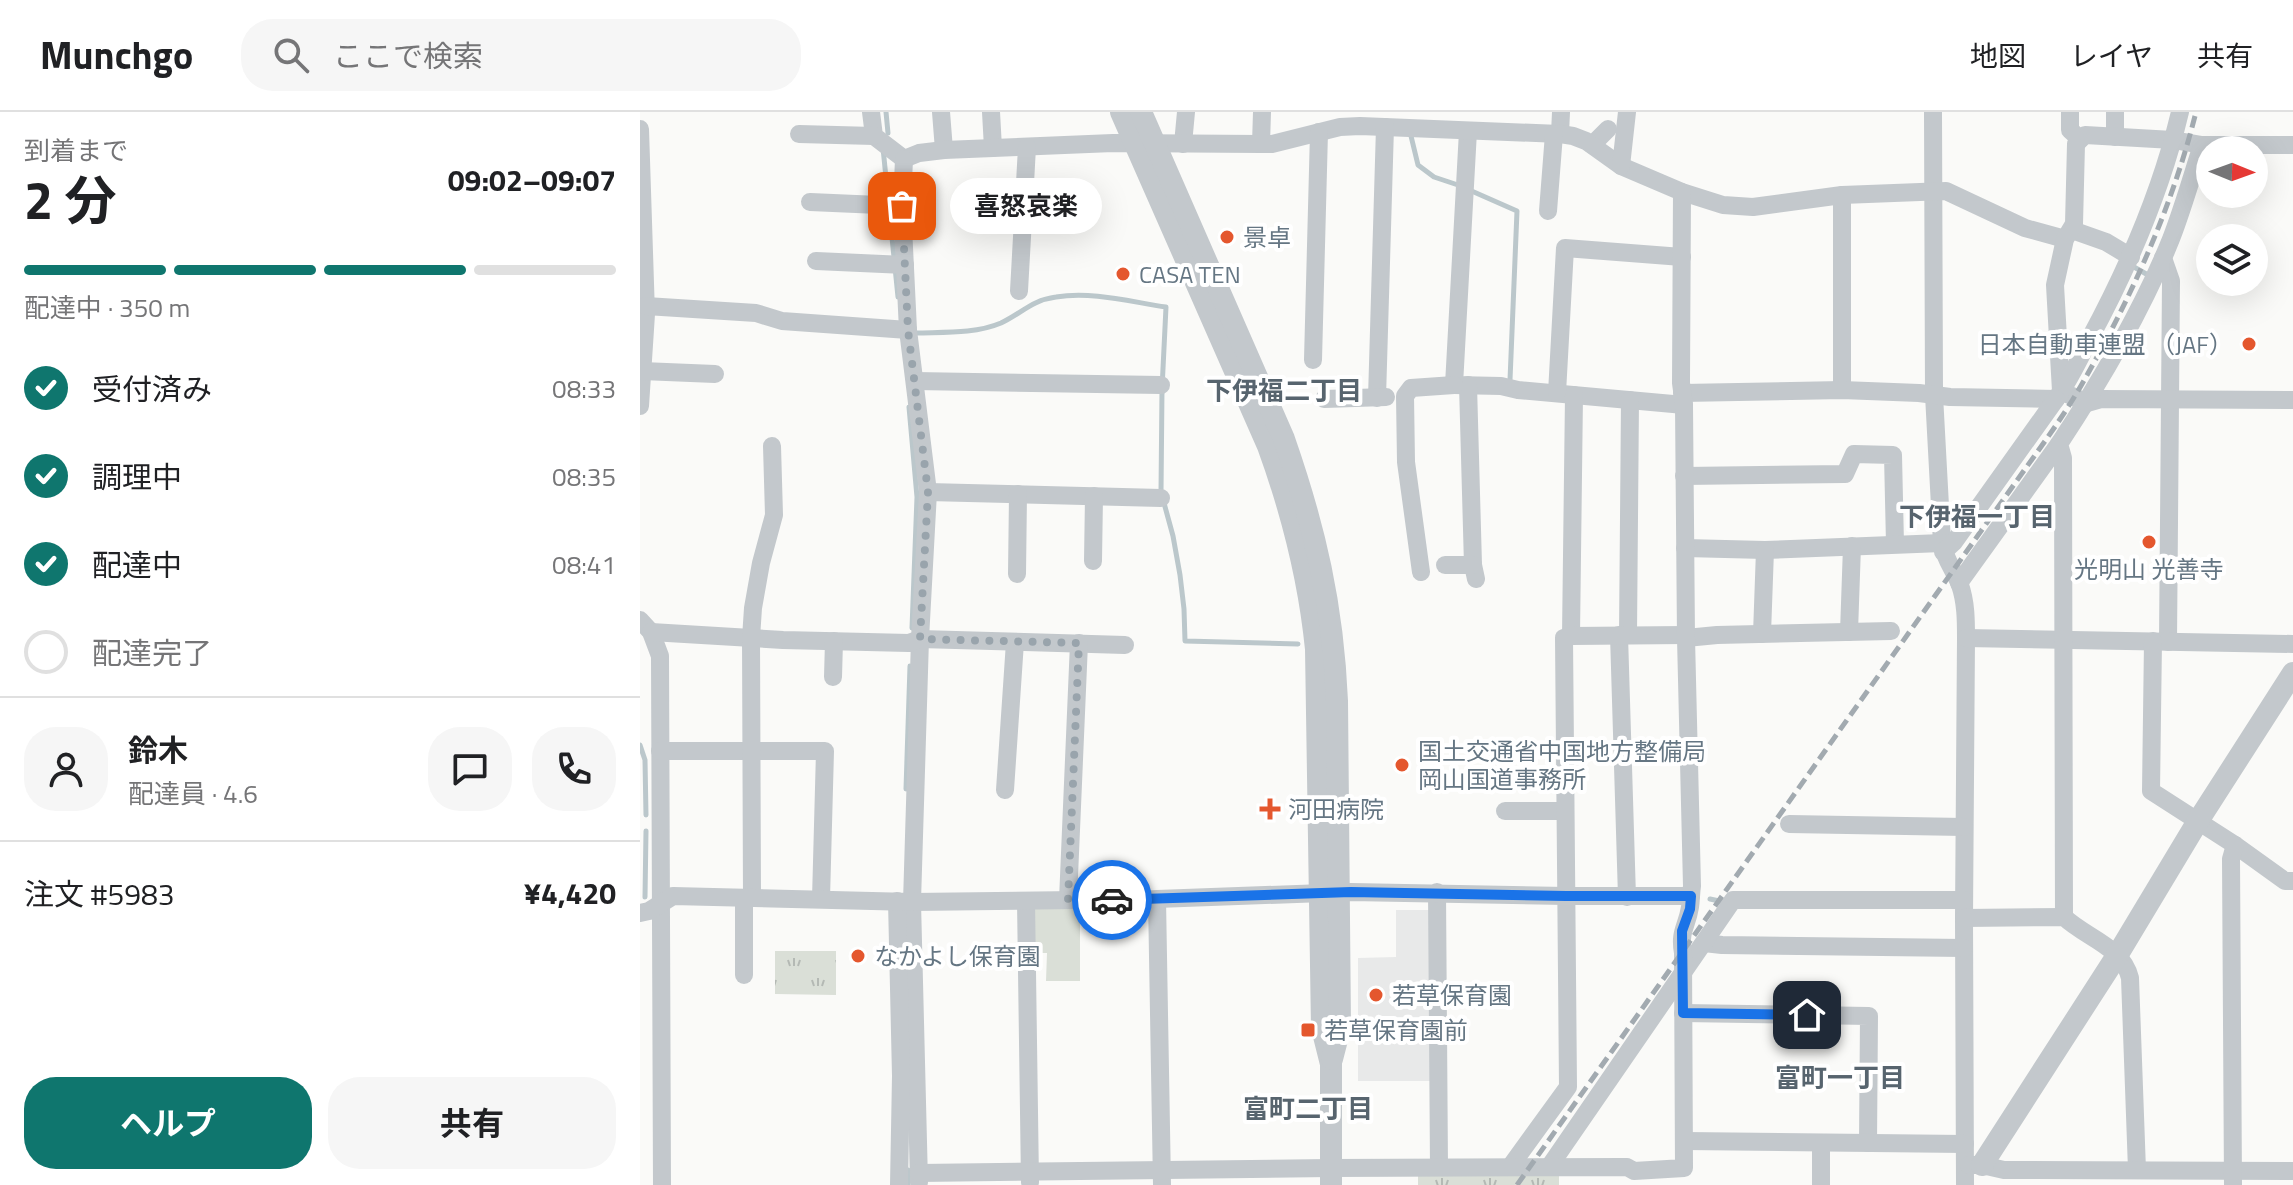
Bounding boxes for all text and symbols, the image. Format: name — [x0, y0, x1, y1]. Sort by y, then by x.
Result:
search box — [241, 19, 801, 91]
text: Munchgo — [40, 26, 193, 84]
icon: search — [269, 33, 313, 77]
text: ここで検索 — [333, 33, 483, 79]
text: 地図 — [1970, 34, 2026, 77]
text: レイヤ — [2070, 34, 2153, 77]
text: 共有 — [2197, 34, 2253, 77]
text: 到着まで — [24, 131, 128, 170]
north arrow — [2196, 136, 2268, 208]
map controls — [2196, 136, 2268, 296]
text: 09:02–09:07 — [448, 157, 616, 203]
text: 2 分 — [24, 160, 117, 239]
pin — [868, 172, 936, 240]
callout: 喜怒哀楽 — [950, 178, 1102, 234]
icon: bag — [880, 184, 924, 228]
text: 喜怒哀楽 — [974, 186, 1078, 225]
place label: 景卓 — [1243, 219, 1291, 255]
button: layers — [2196, 224, 2268, 296]
marker: 景卓 — [1218, 228, 1236, 246]
place label: CASA TEN — [1139, 256, 1241, 292]
marker: CASA TEN — [1114, 265, 1132, 283]
text: 配達中 · 350 m — [24, 288, 190, 327]
place label: 日本自動車連盟 （JAF） — [1978, 326, 2233, 362]
marker: 日本自動車連盟 （JAF） — [2240, 335, 2258, 353]
icon: check — [24, 366, 68, 410]
text: 受付済み — [92, 366, 212, 412]
text: 08:33 — [552, 369, 616, 408]
district label: 下伊福二丁目 — [1206, 371, 1362, 410]
icon: check — [24, 454, 68, 498]
text: 調理中 — [92, 454, 182, 500]
text: 08:35 — [552, 457, 616, 496]
district label: 下伊福一丁目 — [1899, 497, 2055, 536]
marker: 光明山 光善寺 — [2140, 533, 2158, 551]
icon: check — [24, 542, 68, 586]
text: 配達中 — [92, 542, 182, 588]
text: 08:41 — [552, 545, 616, 584]
place label: 光明山 光善寺 — [2074, 551, 2224, 587]
text: 配達完了 — [92, 630, 212, 676]
button: person — [24, 727, 108, 811]
text: 鈴木 — [128, 727, 188, 773]
button: chat — [428, 727, 512, 811]
button: phone — [532, 727, 616, 811]
place label: 国土交通省中国地方整備局 岡山国道事務所 — [1418, 733, 1706, 797]
marker: 国土交通省中国地方整備局 岡山国道事務所 — [1393, 756, 1411, 774]
text: 配達員 · 4.6 — [128, 774, 258, 813]
place label: 河田病院 — [1288, 791, 1384, 827]
marker: 河田病院 — [1259, 798, 1281, 820]
courier — [1072, 860, 1152, 940]
text: ¥4,420 — [524, 870, 616, 916]
text: 注文 #5983 — [24, 871, 175, 917]
icon: car — [1090, 878, 1134, 922]
place label: なかよし保育園 — [874, 938, 1041, 974]
marker: なかよし保育園 — [849, 947, 867, 965]
place label: 若草保育園 — [1392, 977, 1512, 1013]
pin — [1773, 981, 1841, 1049]
marker: 若草保育園 — [1367, 986, 1385, 1004]
icon: home — [1785, 993, 1829, 1037]
place label: 若草保育園前 — [1324, 1012, 1468, 1048]
marker: 若草保育園前 — [1299, 1021, 1317, 1039]
district label: 富町一丁目 — [1775, 1058, 1905, 1097]
button: ヘルプ — [24, 1077, 312, 1169]
button: 共有 — [328, 1077, 616, 1169]
district label: 富町二丁目 — [1243, 1089, 1373, 1128]

